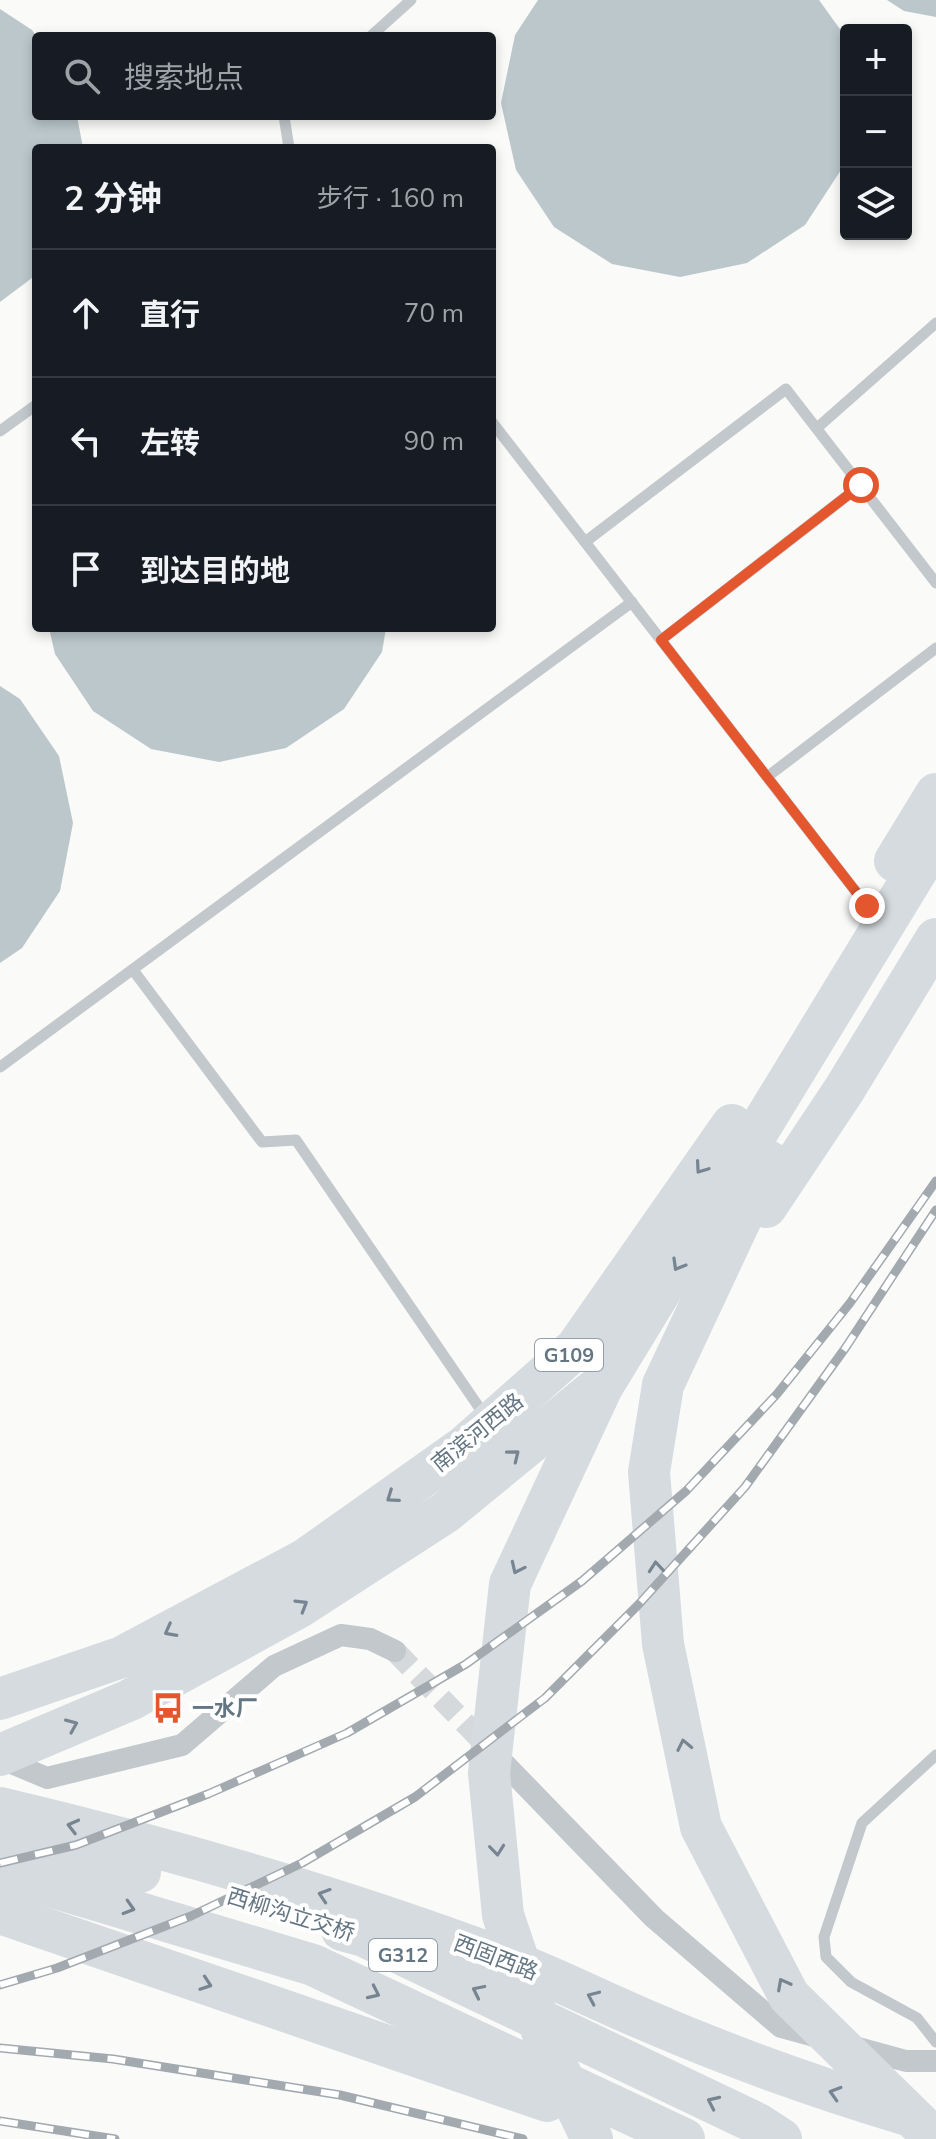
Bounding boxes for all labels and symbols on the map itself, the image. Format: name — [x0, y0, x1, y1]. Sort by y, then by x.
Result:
route start — [843, 467, 879, 503]
route end — [849, 888, 885, 924]
one-way arrow — [696, 1160, 711, 1174]
one-way arrow — [672, 1256, 688, 1271]
road number: G109 — [535, 1339, 603, 1371]
street label: 南滨河西路 — [425, 1387, 530, 1479]
one-way arrow — [505, 1450, 520, 1465]
one-way arrow — [387, 1487, 401, 1502]
one-way arrow — [511, 1560, 527, 1575]
one-way arrow — [648, 1560, 665, 1573]
one-way arrow — [293, 1599, 308, 1614]
one-way arrow — [164, 1622, 179, 1637]
bus stop icon: 一水厂 — [151, 1691, 185, 1725]
place label: 一水厂 — [192, 1694, 258, 1724]
one-way arrow — [64, 1718, 78, 1734]
one-way arrow — [676, 1739, 693, 1753]
one-way arrow — [67, 1818, 81, 1835]
one-way arrow — [488, 1844, 505, 1857]
street label: 西柳沟立交桥 — [223, 1881, 358, 1949]
one-way arrow — [318, 1888, 331, 1904]
one-way arrow — [121, 1899, 135, 1915]
street label: 西固西路 — [449, 1928, 542, 1988]
road number: G312 — [369, 1939, 437, 1971]
one-way arrow — [199, 1974, 213, 1990]
one-way arrow — [777, 1977, 792, 1992]
one-way arrow — [365, 1983, 380, 1999]
one-way arrow — [471, 1985, 486, 2001]
one-way arrow — [587, 1991, 601, 2007]
one-way arrow — [828, 2086, 842, 2102]
one-way arrow — [706, 2096, 721, 2112]

